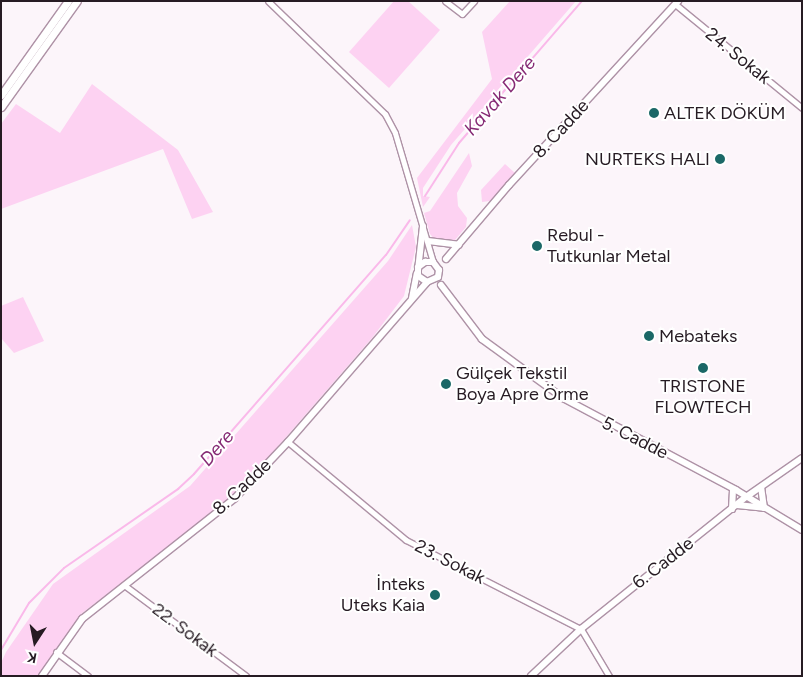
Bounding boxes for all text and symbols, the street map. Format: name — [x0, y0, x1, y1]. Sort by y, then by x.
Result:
street label: 24. Sokak — [701, 23, 775, 89]
water label: Kavak Dere — [459, 52, 541, 140]
street label: 8. Cadde — [528, 95, 594, 163]
place label: ALTEK DÖKÜM — [664, 102, 785, 124]
marker: ALTEK DÖKÜM — [648, 107, 660, 119]
place label: NURTEKS HALI — [585, 148, 710, 170]
marker: NURTEKS HALI — [714, 153, 726, 165]
place label: Rebul - Tutkunlar Metal — [547, 225, 670, 268]
marker: Rebul - Tutkunlar Metal — [531, 240, 543, 252]
place label: Mebateks — [659, 325, 737, 347]
marker: Mebateks — [643, 330, 655, 342]
marker: TRISTONE FLOWTECH — [697, 362, 709, 374]
place label: Gülçek Tekstil Boya Apre Örme — [456, 363, 588, 406]
place label: TRISTONE FLOWTECH — [655, 376, 751, 418]
marker: Gülçek Tekstil Boya Apre Örme — [440, 378, 452, 390]
street label: 5. Cadde — [598, 412, 672, 464]
water label: Dere — [195, 425, 239, 471]
street label: 8. Cadde — [208, 454, 276, 520]
street label: 6. Cadde — [628, 532, 698, 594]
street label: 23. Sokak — [411, 535, 489, 589]
place label: İnteks Uteks Kaia — [341, 574, 425, 616]
marker: İnteks Uteks Kaia — [429, 589, 441, 601]
street label: 22. Sokak — [148, 598, 222, 662]
north arrow — [10, 617, 60, 667]
text: K — [26, 648, 38, 666]

